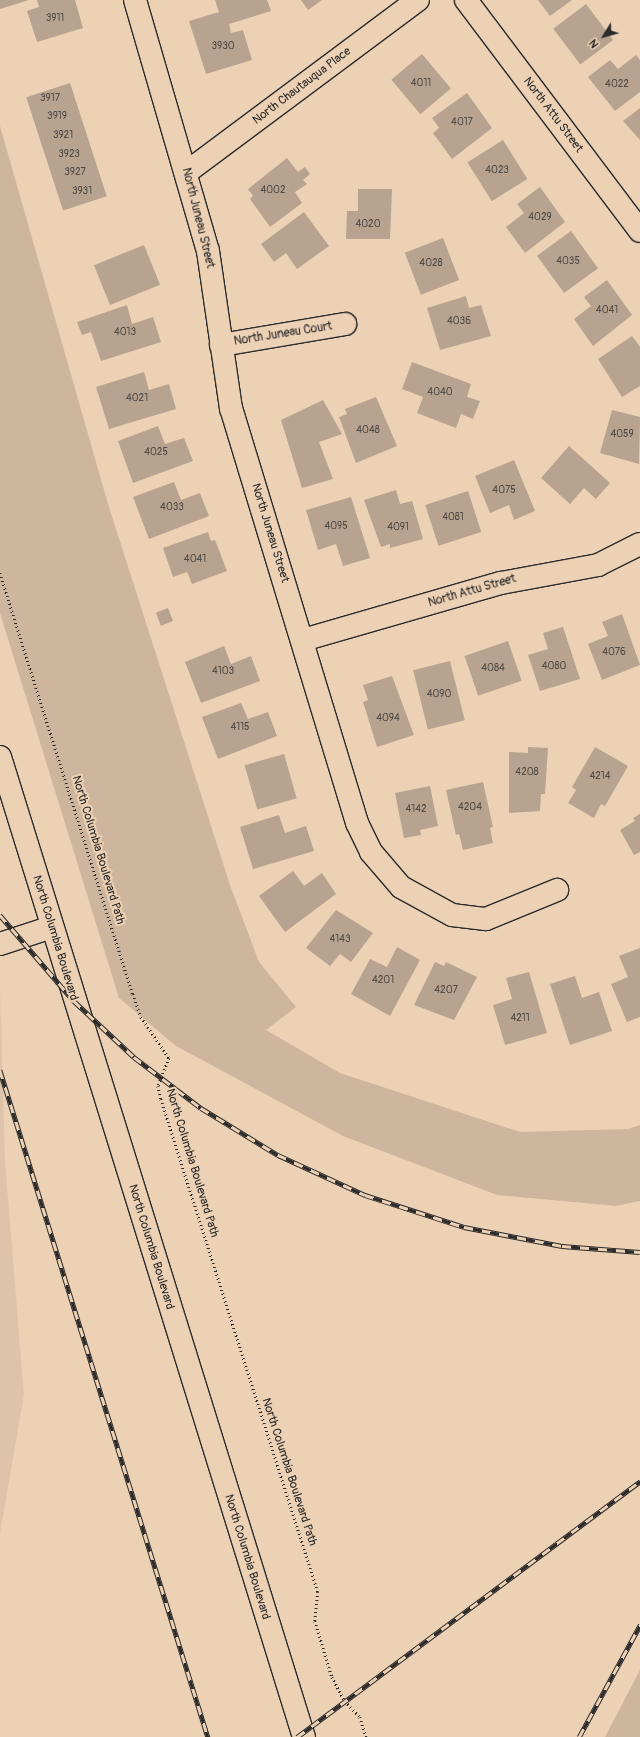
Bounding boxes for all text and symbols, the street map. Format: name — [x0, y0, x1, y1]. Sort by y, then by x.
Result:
house number: 3911 — [46, 13, 64, 25]
north arrow — [584, 16, 624, 56]
text: N — [587, 37, 601, 50]
house number: 3930 — [211, 41, 235, 53]
street label: North Chautauqua Place — [250, 44, 354, 128]
street label: North Attu Street — [520, 75, 586, 155]
house number: 4011 — [411, 78, 431, 90]
house number: 4022 — [605, 79, 629, 91]
house number: 3917 — [40, 93, 60, 105]
house number: 3919 — [47, 111, 67, 123]
house number: 4017 — [451, 117, 473, 129]
house number: 3921 — [53, 130, 73, 142]
house number: 3923 — [58, 149, 80, 161]
house number: 4023 — [485, 165, 509, 177]
street label: North Juneau Street — [179, 166, 217, 270]
house number: 3927 — [64, 167, 86, 179]
house number: 4002 — [260, 185, 286, 197]
house number: 3931 — [72, 186, 92, 198]
house number: 4029 — [528, 212, 552, 224]
house number: 4020 — [355, 219, 381, 231]
house number: 4035 — [556, 256, 580, 268]
house number: 4028 — [419, 258, 443, 270]
house number: 4041 — [596, 305, 618, 317]
house number: 4036 — [447, 316, 471, 328]
street label: North Juneau Court — [233, 319, 333, 349]
house number: 4013 — [114, 327, 136, 339]
house number: 4040 — [427, 387, 453, 399]
house number: 4021 — [126, 393, 148, 405]
house number: 4048 — [356, 425, 380, 437]
house number: 4059 — [610, 429, 634, 441]
house number: 4025 — [144, 447, 168, 459]
street label: North Juneau Street — [248, 482, 292, 584]
house number: 4075 — [492, 485, 516, 497]
house number: 4033 — [160, 502, 184, 514]
house number: 4081 — [442, 512, 464, 524]
house number: 4095 — [324, 521, 348, 533]
house number: 4091 — [387, 522, 409, 534]
house number: 4041 — [184, 554, 206, 566]
street label: North Attu Street — [426, 572, 518, 610]
house number: 4076 — [602, 647, 626, 659]
house number: 4080 — [542, 661, 566, 673]
house number: 4084 — [481, 663, 505, 675]
house number: 4103 — [212, 666, 234, 678]
house number: 4090 — [427, 689, 451, 701]
house number: 4094 — [376, 713, 400, 725]
house number: 4115 — [230, 722, 250, 734]
house number: 4208 — [515, 767, 539, 779]
house number: 4214 — [589, 771, 611, 783]
street label: North Columbia Boulevard Path — [69, 774, 127, 926]
house number: 4204 — [458, 802, 482, 814]
house number: 4142 — [405, 804, 427, 816]
street label: North Columbia Boulevard — [29, 874, 81, 1002]
house number: 4143 — [329, 934, 351, 946]
house number: 4201 — [372, 975, 394, 987]
house number: 4207 — [434, 985, 458, 997]
house number: 4211 — [510, 1013, 530, 1025]
street label: North Columbia Boulevard Path — [163, 1087, 221, 1239]
street label: North Columbia Boulevard — [125, 1183, 177, 1311]
street label: North Columbia Boulevard Path — [258, 1396, 320, 1548]
street label: North Columbia Boulevard — [221, 1493, 273, 1621]

